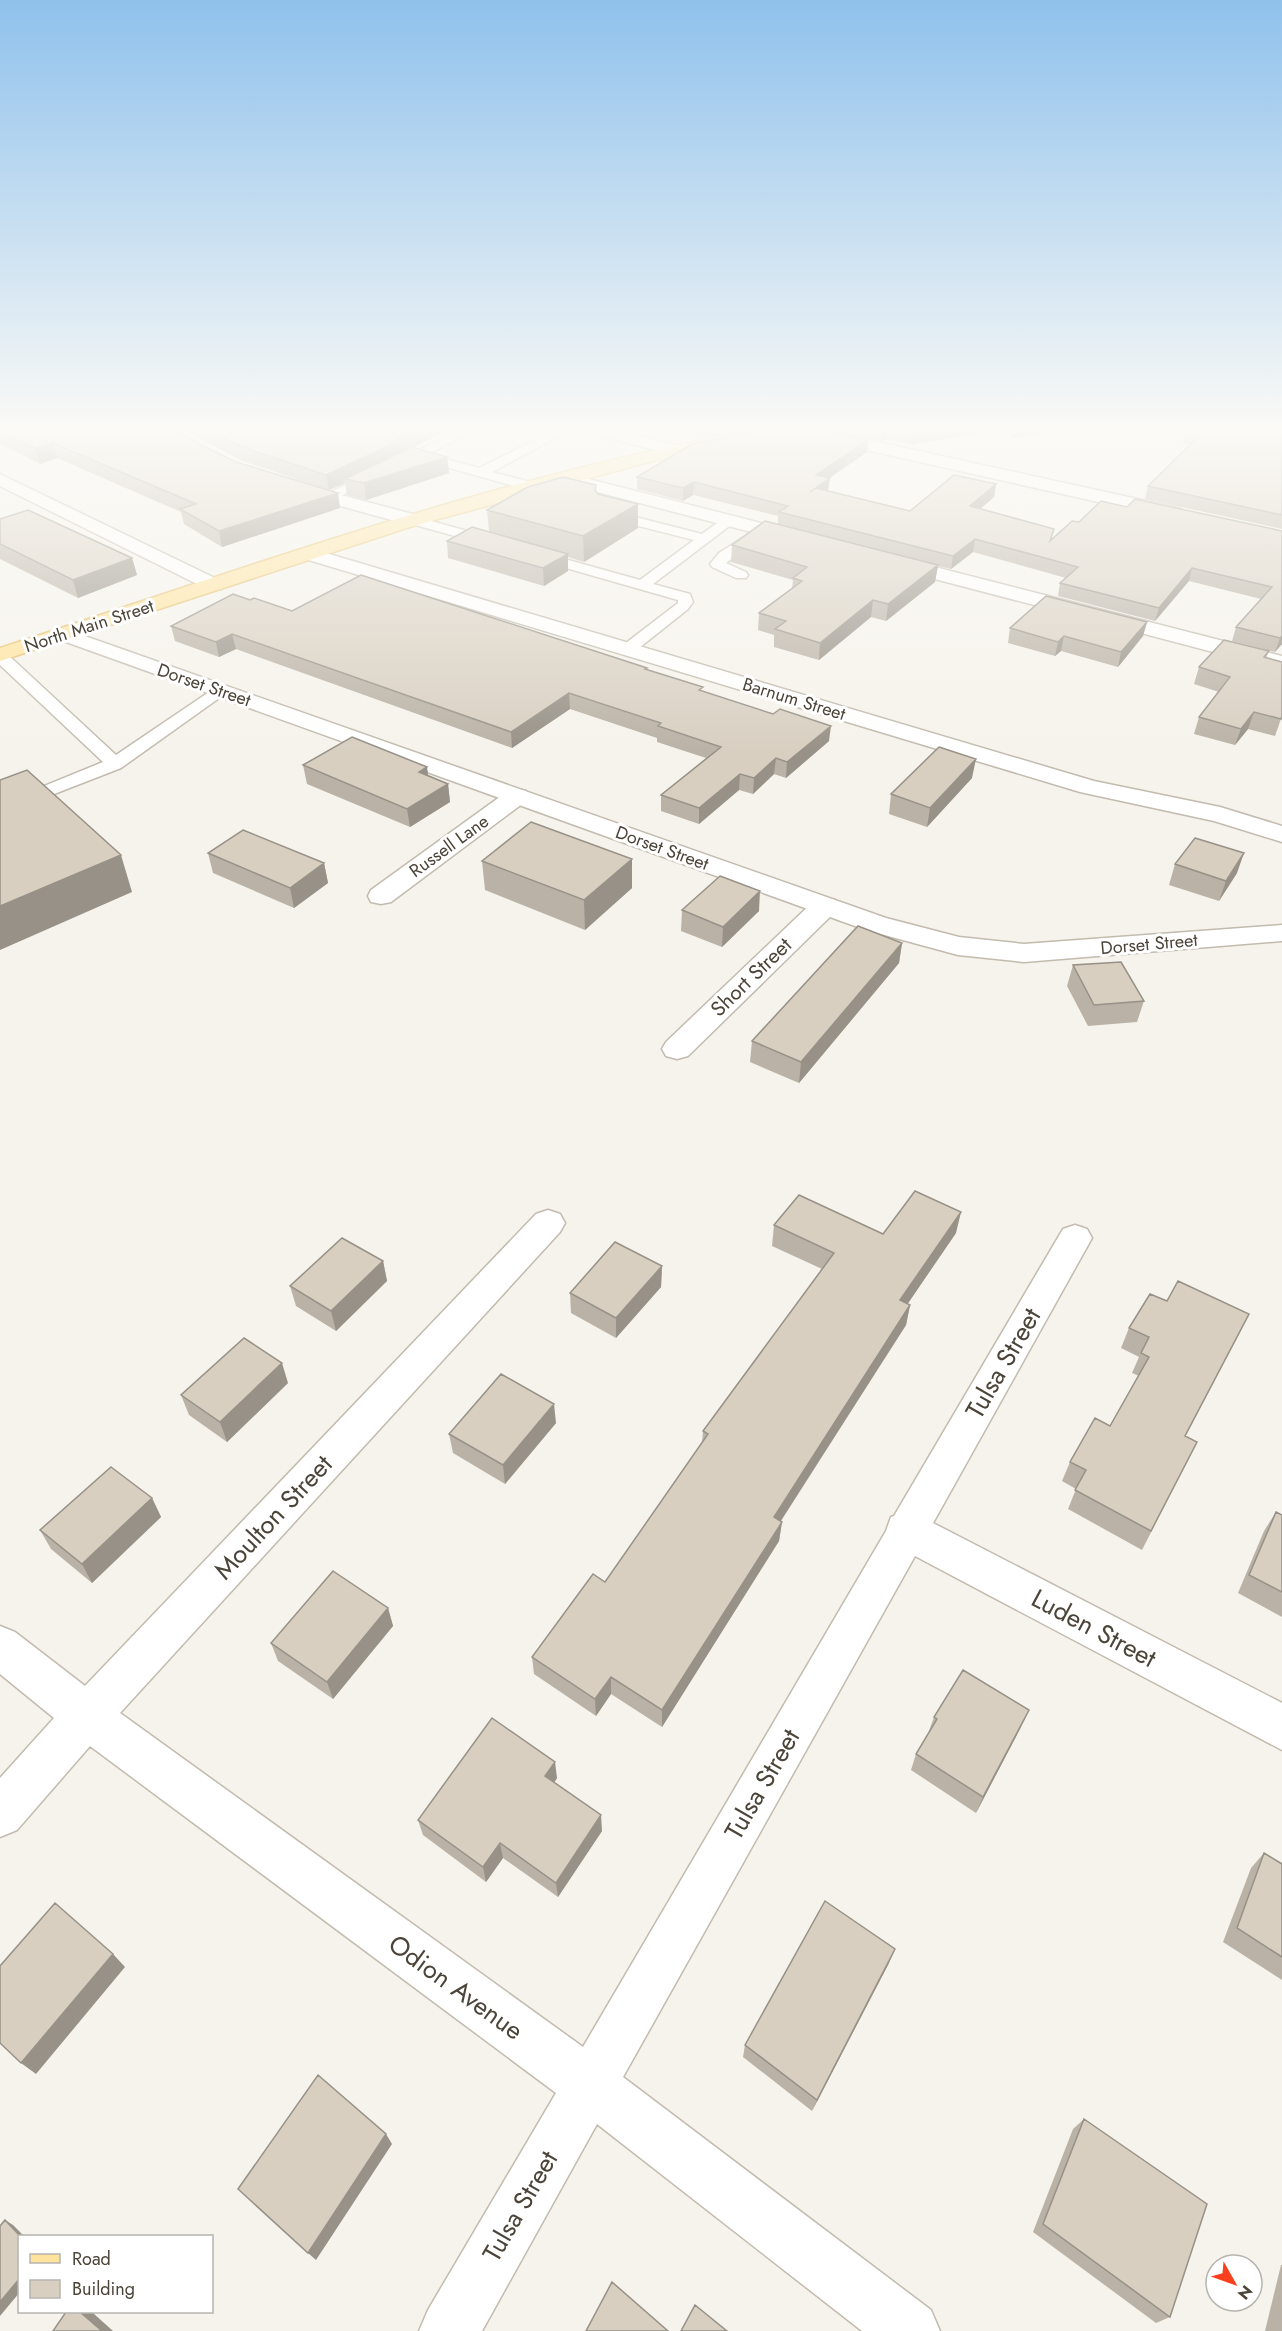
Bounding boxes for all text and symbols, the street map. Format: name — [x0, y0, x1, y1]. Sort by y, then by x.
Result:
street label: North Main Street — [21, 593, 158, 659]
street label: Dorset Street — [154, 657, 255, 713]
street label: Barnum Street — [739, 671, 849, 727]
street label: Russell Lane — [404, 808, 494, 884]
street label: Dorset Street — [612, 819, 713, 877]
street label: Dorset Street — [1099, 927, 1199, 961]
street label: Short Street — [704, 931, 798, 1023]
street label: Tulsa Street — [956, 1300, 1050, 1426]
street label: Moulton Street — [205, 1445, 342, 1588]
street label: Luden Street — [1025, 1579, 1164, 1677]
street label: Tulsa Street — [715, 1721, 809, 1847]
street label: Odion Avenue — [381, 1925, 531, 2049]
street label: Tulsa Street — [473, 2143, 567, 2269]
legend — [18, 2235, 213, 2313]
text: Road — [72, 2246, 111, 2272]
north arrow — [1204, 2253, 1264, 2313]
text: Building — [72, 2276, 135, 2302]
text: N — [1232, 2280, 1258, 2305]

